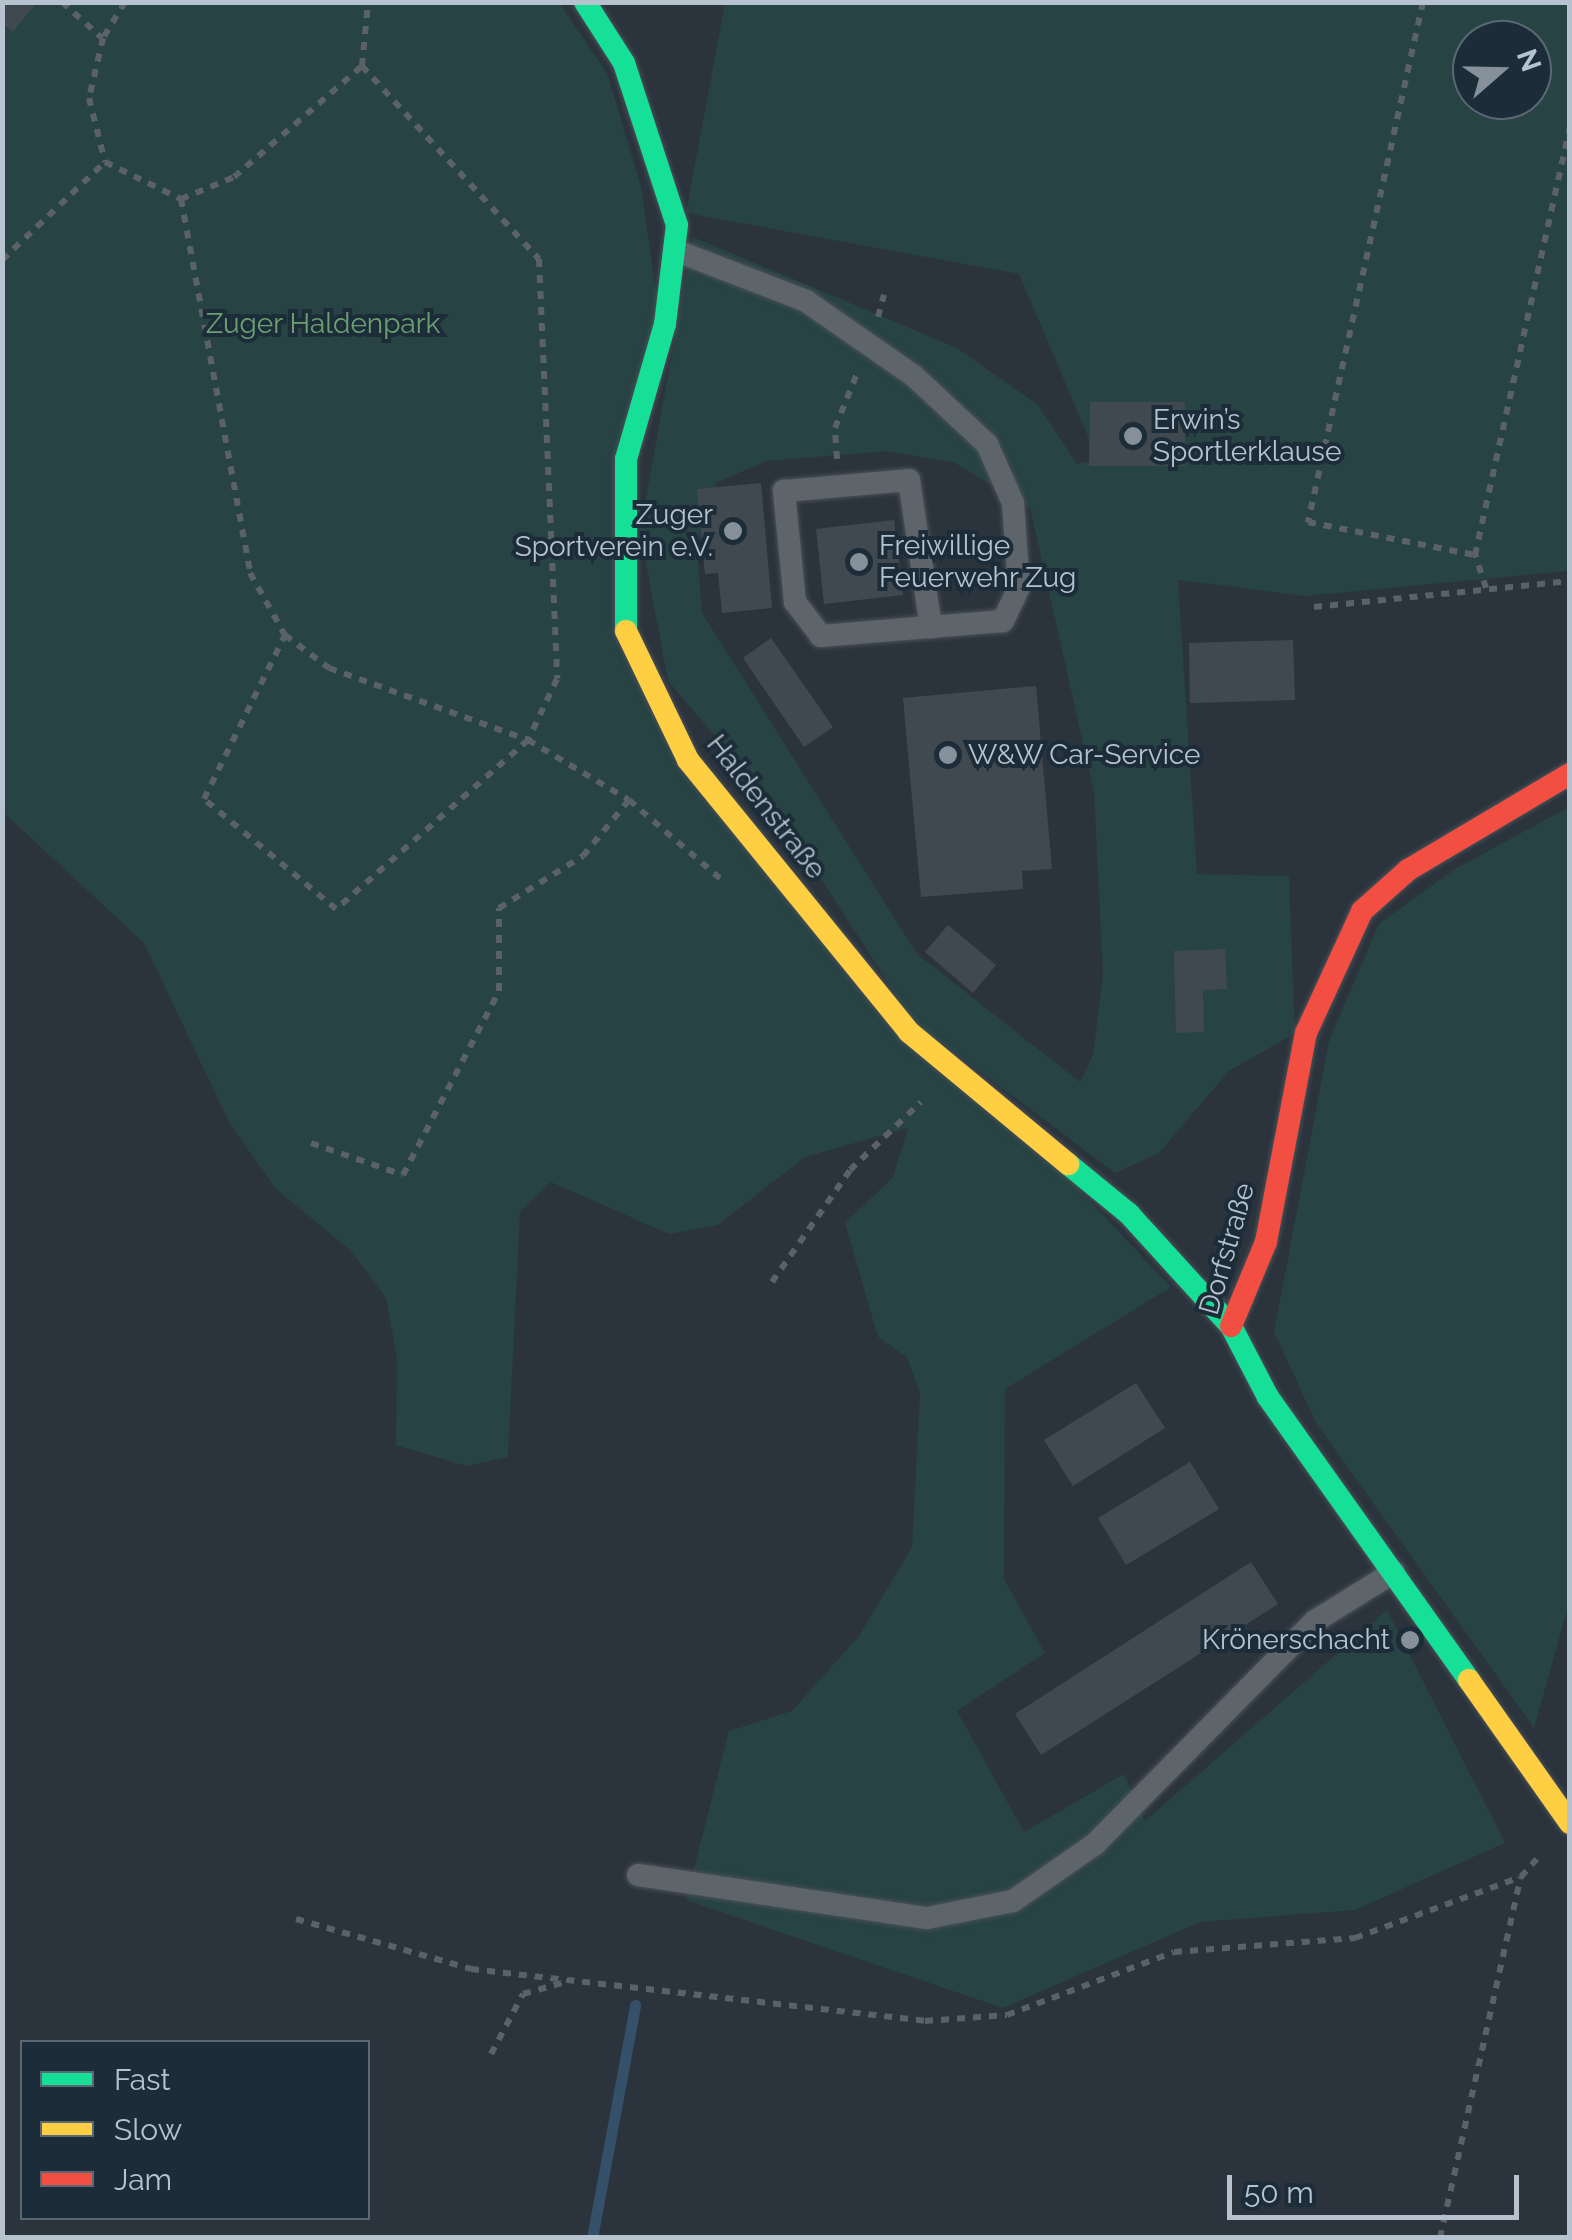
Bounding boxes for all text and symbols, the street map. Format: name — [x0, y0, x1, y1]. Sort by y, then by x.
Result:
north arrow — [1452, 20, 1552, 120]
text: N — [1510, 45, 1548, 76]
park label: Zuger Haldenpark — [205, 307, 441, 341]
place label: Erwin’s Sportlerklause — [1153, 403, 1341, 469]
marker: Erwin’s Sportlerklause — [1122, 425, 1144, 447]
place label: Zuger Sportverein e.V. — [515, 498, 713, 564]
marker: Zuger Sportverein e.V. — [722, 520, 744, 542]
place label: Freiwillige Feuerwehr Zug — [879, 529, 1077, 595]
marker: Freiwillige Feuerwehr Zug — [848, 551, 870, 573]
street label: Haldenstraße — [699, 728, 833, 886]
place label: W&W Car-Service — [968, 738, 1201, 772]
marker: W&W Car-Service — [937, 744, 959, 766]
street label: Dorfstraße — [1192, 1179, 1262, 1319]
place label: Krönerschacht — [1202, 1623, 1390, 1657]
marker: Krönerschacht — [1399, 1629, 1421, 1651]
legend — [20, 2040, 370, 2220]
text: Fast — [114, 2062, 171, 2097]
text: Slow — [114, 2112, 182, 2147]
scale bar — [1232, 2155, 1524, 2217]
text: Jam — [114, 2162, 172, 2197]
text: 50 m — [1244, 2175, 1314, 2210]

